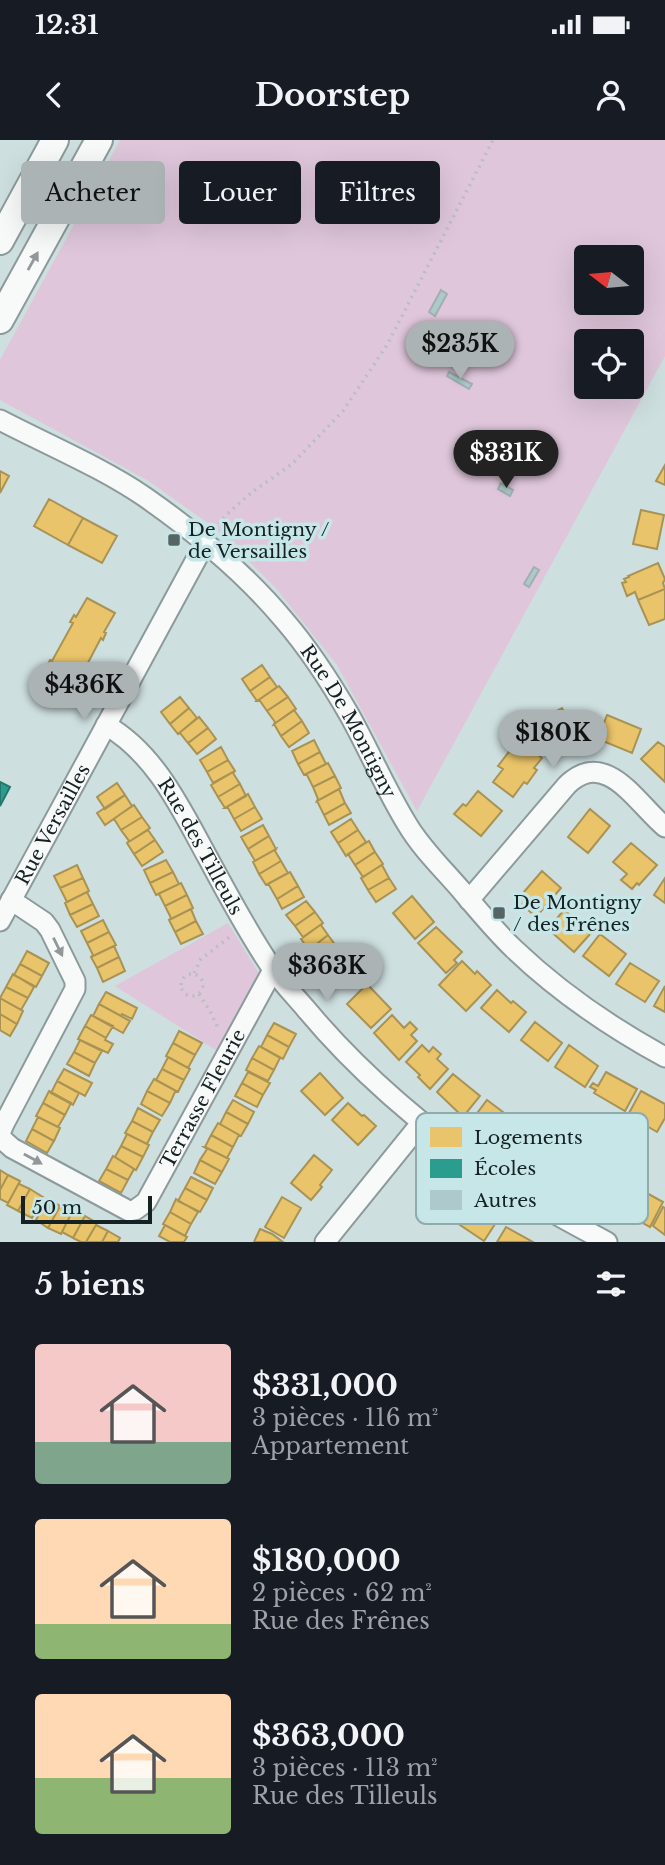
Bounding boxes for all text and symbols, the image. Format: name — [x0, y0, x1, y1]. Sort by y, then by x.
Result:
text: 12:31 — [35, 9, 99, 41]
text: Doorstep — [255, 75, 410, 115]
icon: back — [35, 76, 73, 114]
icon: person — [592, 76, 630, 114]
chip: Acheter — [21, 161, 165, 224]
chip: Louer — [179, 161, 301, 224]
chip: Filtres — [315, 161, 440, 224]
north arrow — [574, 245, 644, 315]
map controls — [574, 245, 644, 399]
one-way arrow — [27, 251, 39, 270]
pin: $235K — [411, 322, 509, 381]
button: locate — [574, 329, 644, 399]
text: $235K — [421, 330, 499, 358]
pin: $331K — [457, 430, 555, 490]
text: $331K — [469, 439, 543, 467]
place label: De Montigny / de Versailles — [188, 518, 330, 563]
marker: De Montigny / de Versailles — [166, 532, 182, 548]
street label: Rue De Montigny — [296, 640, 401, 802]
pin: $436K — [35, 662, 133, 722]
text: $436K — [44, 671, 124, 699]
pin: $180K — [504, 710, 602, 770]
text: $180K — [515, 719, 591, 747]
street label: Rue Versailles — [11, 760, 95, 889]
street label: Rue des Tilleuls — [153, 774, 248, 919]
place label: De Montigny / des Frênes — [513, 891, 642, 936]
marker: De Montigny / des Frênes — [491, 905, 507, 921]
one-way arrow — [53, 937, 64, 957]
pin: $363K — [278, 944, 376, 1003]
text: $363K — [288, 952, 366, 980]
street label: Terrasse Fleurie — [156, 1025, 250, 1172]
legend — [416, 1113, 648, 1224]
text: Logements — [474, 1126, 583, 1149]
one-way arrow — [23, 1153, 43, 1165]
text: Écoles — [474, 1157, 536, 1180]
text: Autres — [473, 1189, 537, 1212]
scale bar — [21, 1193, 152, 1225]
text: 50 m — [32, 1196, 82, 1219]
icon: filters — [592, 1265, 630, 1303]
text: 5 biens — [35, 1266, 145, 1303]
text: $331,000 — [252, 1367, 398, 1404]
icon: home — [91, 1372, 175, 1456]
text: 3 pièces · 116 m² — [252, 1404, 438, 1432]
text: Appartement — [252, 1432, 409, 1460]
text: $180,000 — [252, 1542, 401, 1579]
icon: home — [91, 1547, 175, 1631]
text: 2 pièces · 62 m² — [252, 1579, 432, 1607]
text: Rue des Frênes — [252, 1607, 430, 1635]
text: $363,000 — [252, 1717, 405, 1754]
icon: home — [91, 1722, 175, 1806]
text: 3 pièces · 113 m² — [252, 1754, 438, 1782]
text: Rue des Tilleuls — [252, 1782, 437, 1810]

